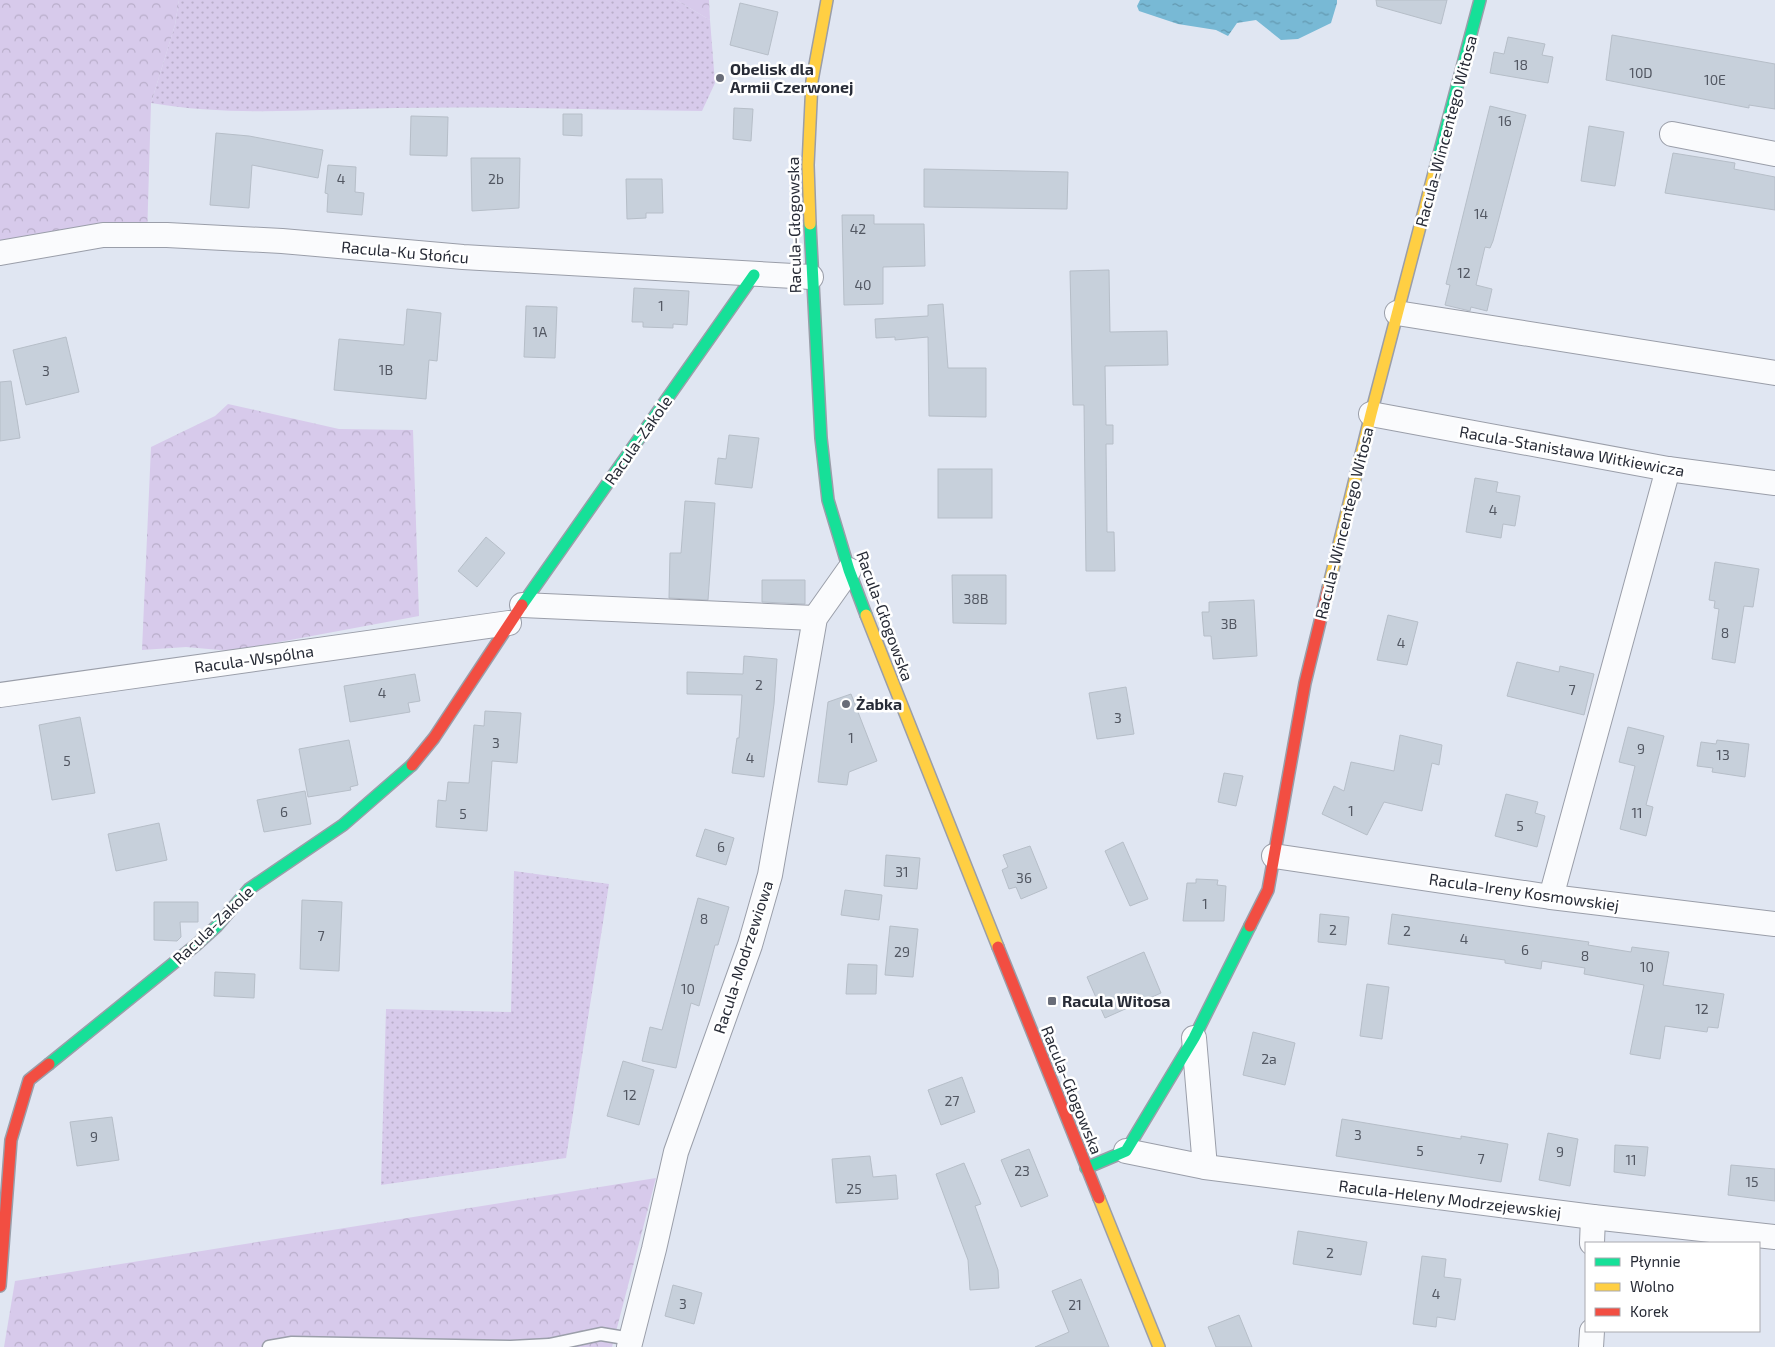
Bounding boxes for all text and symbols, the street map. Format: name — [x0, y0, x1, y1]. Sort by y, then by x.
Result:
street label: Racula-Wincentego Witosa — [1411, 33, 1480, 229]
house number: 18 — [1514, 56, 1528, 73]
place label: Obelisk dla Armii Czerwonej — [730, 59, 853, 96]
house number: 10D — [1629, 64, 1653, 81]
house number: 10E — [1704, 71, 1726, 88]
marker: Obelisk dla Armii Czerwonej — [714, 72, 726, 84]
house number: 16 — [1498, 112, 1512, 129]
street label: Racula-Głogowska — [783, 156, 804, 294]
house number: 4 — [337, 170, 345, 187]
house number: 2b — [488, 170, 504, 187]
house number: 14 — [1474, 205, 1488, 222]
house number: 42 — [850, 220, 866, 237]
street label: Racula-Ku Słońcu — [340, 236, 470, 267]
house number: 12 — [1457, 264, 1471, 281]
house number: 40 — [854, 276, 872, 293]
house number: 1 — [658, 297, 664, 314]
house number: 1A — [533, 323, 547, 340]
house number: 1B — [379, 361, 393, 378]
house number: 3 — [42, 362, 50, 379]
street label: Racula-Zakole — [600, 391, 675, 488]
street label: Racula-Stanisława Witkiewicza — [1458, 421, 1686, 480]
street label: Racula-Wincentego Witosa — [1310, 425, 1377, 621]
house number: 4 — [1489, 501, 1497, 518]
street label: Racula-Głogowska — [853, 548, 918, 683]
house number: 38B — [964, 590, 988, 607]
house number: 3B — [1221, 615, 1237, 632]
house number: 8 — [1721, 624, 1729, 641]
house number: 4 — [1397, 634, 1405, 651]
street label: Racula-Wspólna — [193, 641, 315, 676]
house number: 2 — [755, 676, 763, 693]
house number: 7 — [1568, 681, 1576, 698]
house number: 4 — [378, 684, 386, 701]
place label: Żabka — [856, 694, 902, 713]
marker: Żabka — [840, 698, 852, 710]
house number: 3 — [1114, 709, 1122, 726]
house number: 1 — [848, 729, 854, 746]
house number: 3 — [492, 734, 500, 751]
house number: 9 — [1637, 740, 1645, 757]
house number: 13 — [1716, 746, 1730, 763]
house number: 4 — [746, 749, 754, 766]
house number: 5 — [63, 752, 71, 769]
house number: 1 — [1348, 802, 1354, 819]
house number: 6 — [280, 803, 288, 820]
house number: 11 — [1631, 804, 1643, 821]
house number: 5 — [459, 805, 467, 822]
house number: 5 — [1516, 817, 1524, 834]
house number: 6 — [717, 838, 725, 855]
house number: 31 — [895, 863, 909, 880]
house number: 36 — [1016, 869, 1032, 886]
street label: Racula-Ireny Kosmowskiej — [1428, 869, 1620, 915]
street label: Racula-Modrzewiowa — [709, 878, 776, 1036]
street label: Racula-Zakole — [168, 882, 257, 968]
house number: 1 — [1202, 895, 1208, 912]
house number: 8 — [700, 910, 708, 927]
house number: 2 — [1329, 921, 1337, 938]
house number: 2 — [1403, 922, 1411, 939]
house number: 7 — [317, 927, 325, 944]
house number: 4 — [1460, 930, 1468, 947]
house number: 6 — [1521, 941, 1529, 958]
house number: 29 — [894, 943, 910, 960]
house number: 8 — [1581, 947, 1589, 964]
house number: 10 — [1640, 958, 1654, 975]
house number: 10 — [681, 980, 695, 997]
place label: Racula Witosa — [1062, 991, 1170, 1010]
marker: Racula Witosa — [1046, 995, 1058, 1007]
house number: 12 — [1695, 1000, 1709, 1017]
street label: Racula-Głogowska — [1038, 1023, 1107, 1157]
house number: 2a — [1261, 1050, 1277, 1067]
house number: 12 — [623, 1086, 637, 1103]
house number: 27 — [944, 1092, 960, 1109]
house number: 3 — [1354, 1126, 1362, 1143]
house number: 9 — [90, 1128, 98, 1145]
house number: 5 — [1416, 1142, 1424, 1159]
house number: 9 — [1556, 1143, 1564, 1160]
house number: 7 — [1477, 1150, 1485, 1167]
house number: 11 — [1625, 1151, 1637, 1168]
house number: 23 — [1014, 1162, 1030, 1179]
house number: 15 — [1745, 1173, 1759, 1190]
street label: Racula-Heleny Modrzejewskiej — [1338, 1175, 1562, 1223]
house number: 25 — [846, 1180, 862, 1197]
legend — [1585, 1242, 1760, 1332]
house number: 2 — [1326, 1244, 1334, 1261]
text: Płynnie — [1630, 1252, 1681, 1270]
text: Wolno — [1630, 1277, 1674, 1295]
house number: 4 — [1432, 1285, 1440, 1302]
house number: 3 — [679, 1295, 687, 1312]
house number: 21 — [1068, 1296, 1082, 1313]
text: Korek — [1630, 1302, 1669, 1320]

